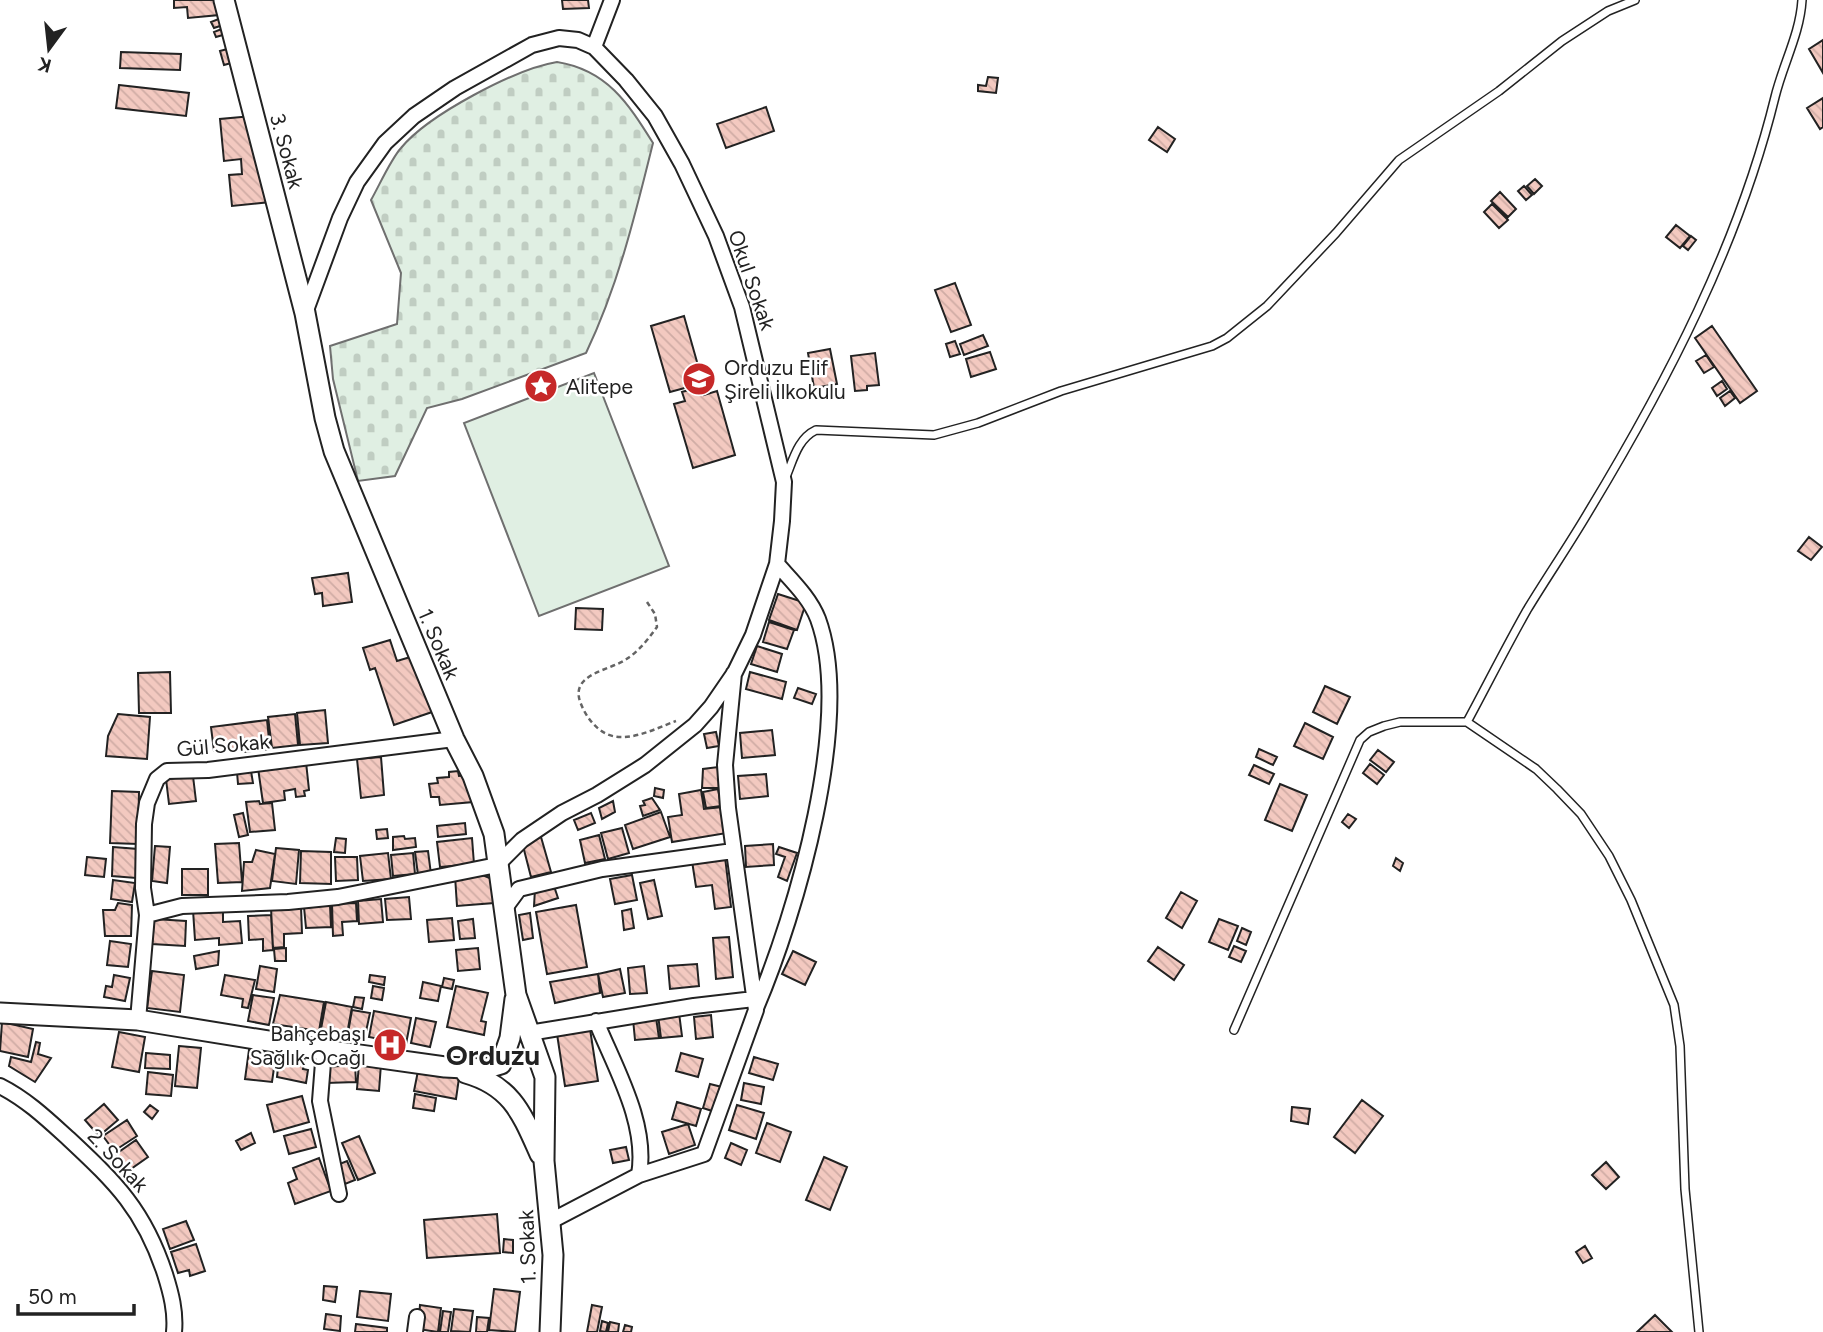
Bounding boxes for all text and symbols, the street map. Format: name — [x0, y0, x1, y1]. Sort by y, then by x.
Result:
north arrow — [14, 14, 84, 84]
text: K — [35, 52, 54, 78]
street label: 3. Sokak — [265, 111, 309, 192]
street label: Okul Sokak — [723, 227, 781, 334]
place label: Orduzu Elif Şireli İlkokulu — [724, 355, 846, 404]
school or university icon: Orduzu Elif Şireli İlkokulu — [680, 360, 718, 398]
place icon: Alitepe — [522, 367, 560, 405]
place label: Alitepe — [566, 374, 633, 399]
street label: 1. Sokak — [413, 605, 465, 684]
street label: Gül Sokak — [175, 728, 271, 762]
place label: Bahçebaşı Sağlık Ocağı — [250, 1021, 366, 1070]
hospital icon: Bahçebaşı Sağlık Ocağı — [371, 1026, 409, 1064]
district label: Orduzu — [446, 1038, 540, 1072]
street label: 2. Sokak — [83, 1123, 154, 1197]
street label: 1. Sokak — [513, 1209, 541, 1284]
scale bar — [18, 1272, 133, 1316]
text: 50 m — [28, 1284, 77, 1309]

